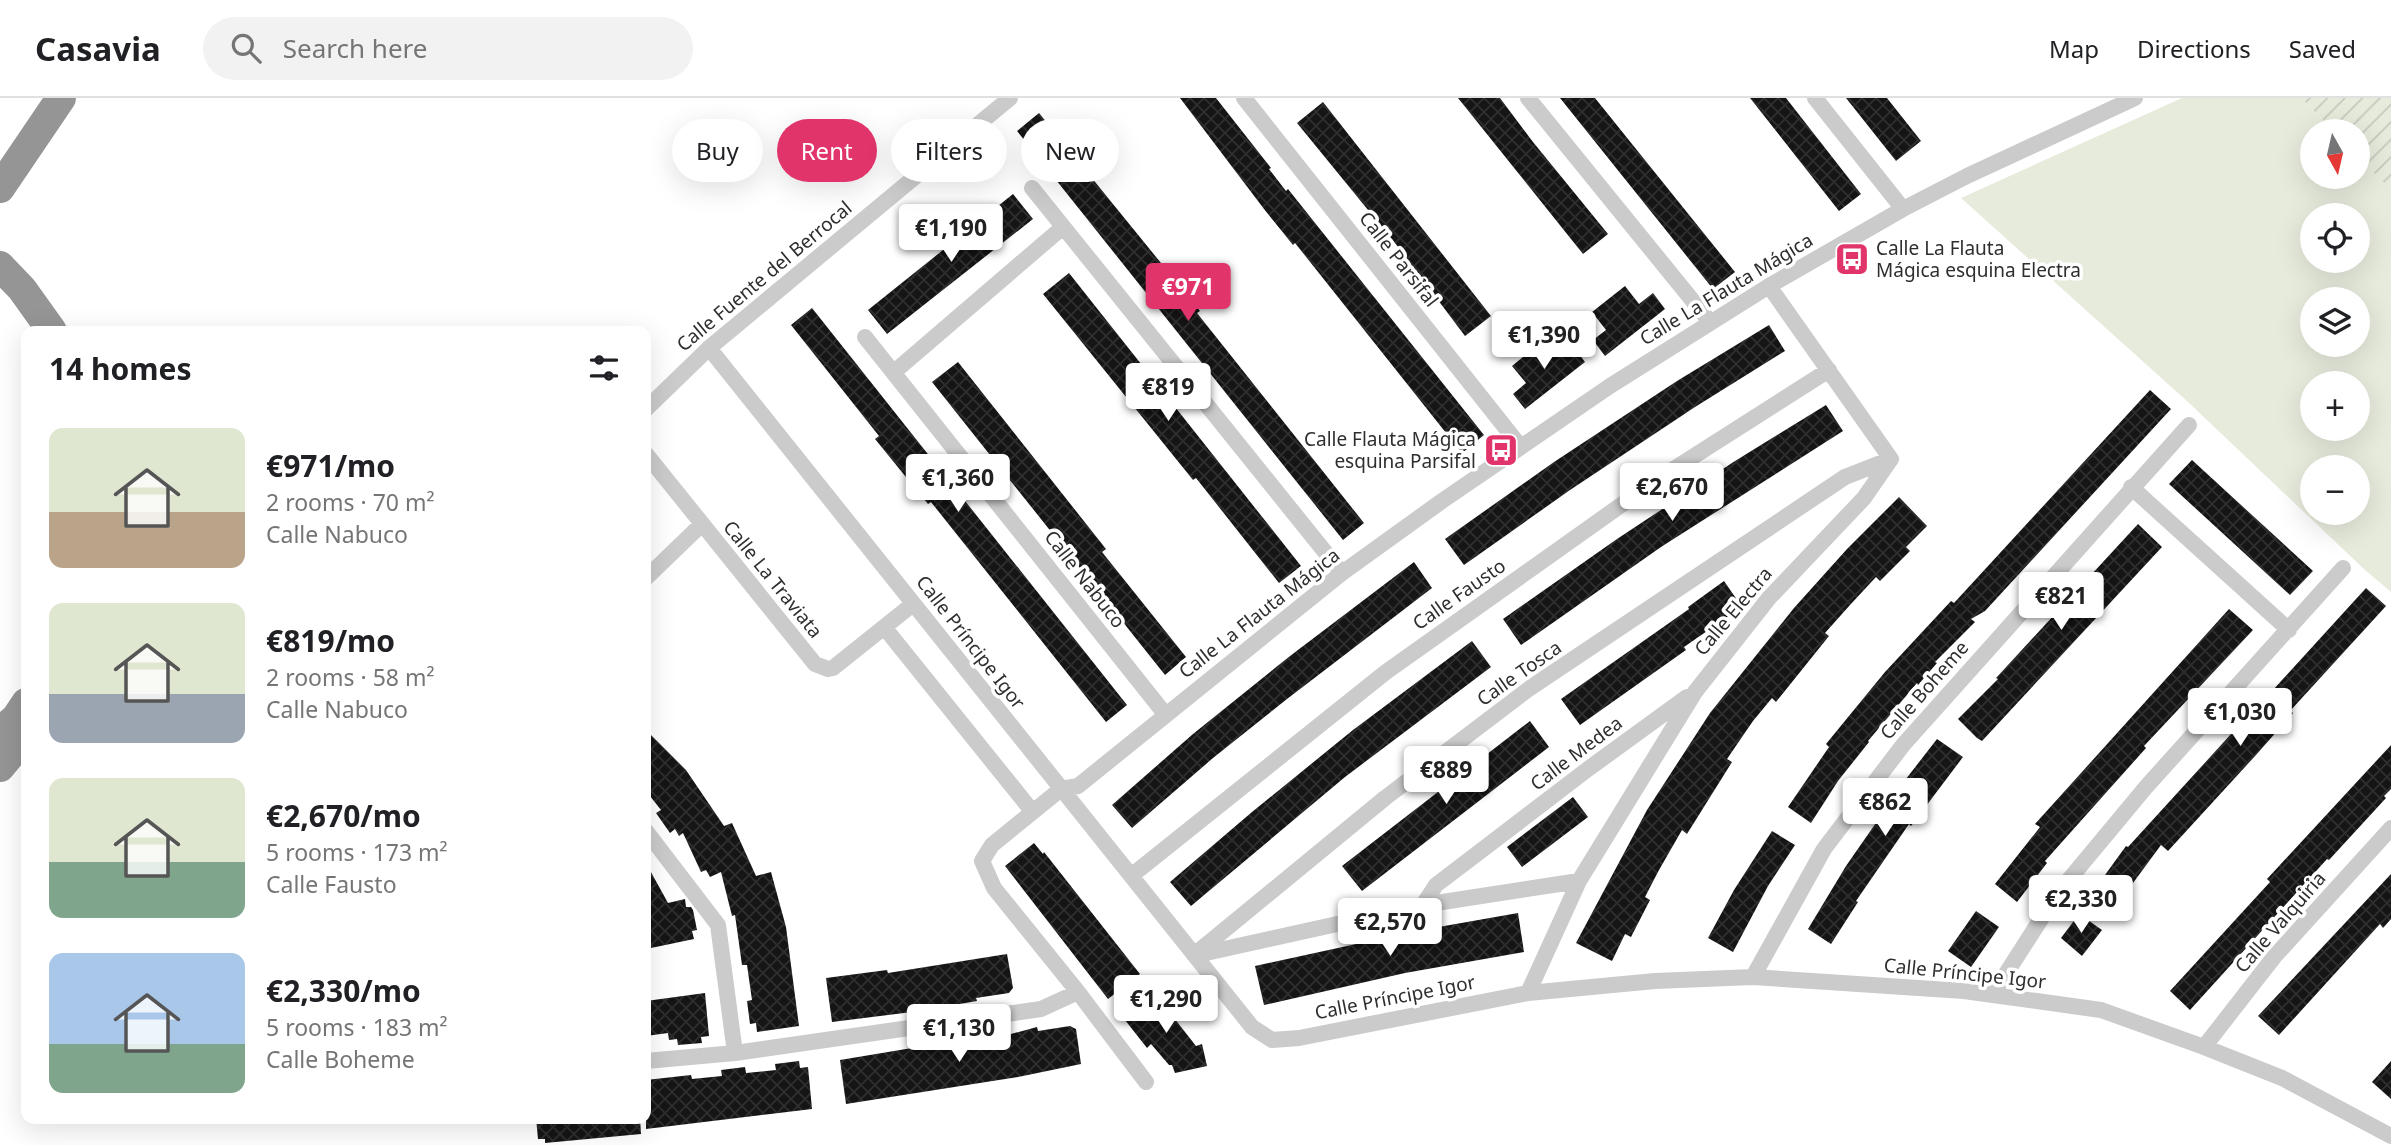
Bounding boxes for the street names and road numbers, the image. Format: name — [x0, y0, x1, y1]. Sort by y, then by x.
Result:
street label: Calle Fuente del Berrocal — [671, 195, 857, 357]
street label: Calle Parsifal — [1354, 206, 1444, 312]
street label: Calle La Flauta Mágica — [1635, 227, 1817, 351]
street label: Calle La Traviata — [718, 515, 828, 643]
street label: Calle Nabuco — [1039, 525, 1131, 633]
street label: Calle La Flauta Mágica — [1173, 542, 1345, 684]
street label: Calle Fausto — [1407, 552, 1511, 636]
street label: Calle Electra — [1688, 561, 1778, 661]
street label: Calle Príncipe Igor — [911, 570, 1031, 714]
street label: Calle Tosca — [1472, 634, 1566, 712]
street label: Calle Boheme — [1874, 635, 1974, 745]
street label: Calle Medea — [1525, 710, 1627, 796]
street label: Calle Valquiria — [2229, 866, 2331, 978]
street label: Calle Príncipe Igor — [1883, 952, 2048, 994]
street label: Calle Príncipe Igor — [1313, 969, 1478, 1025]

